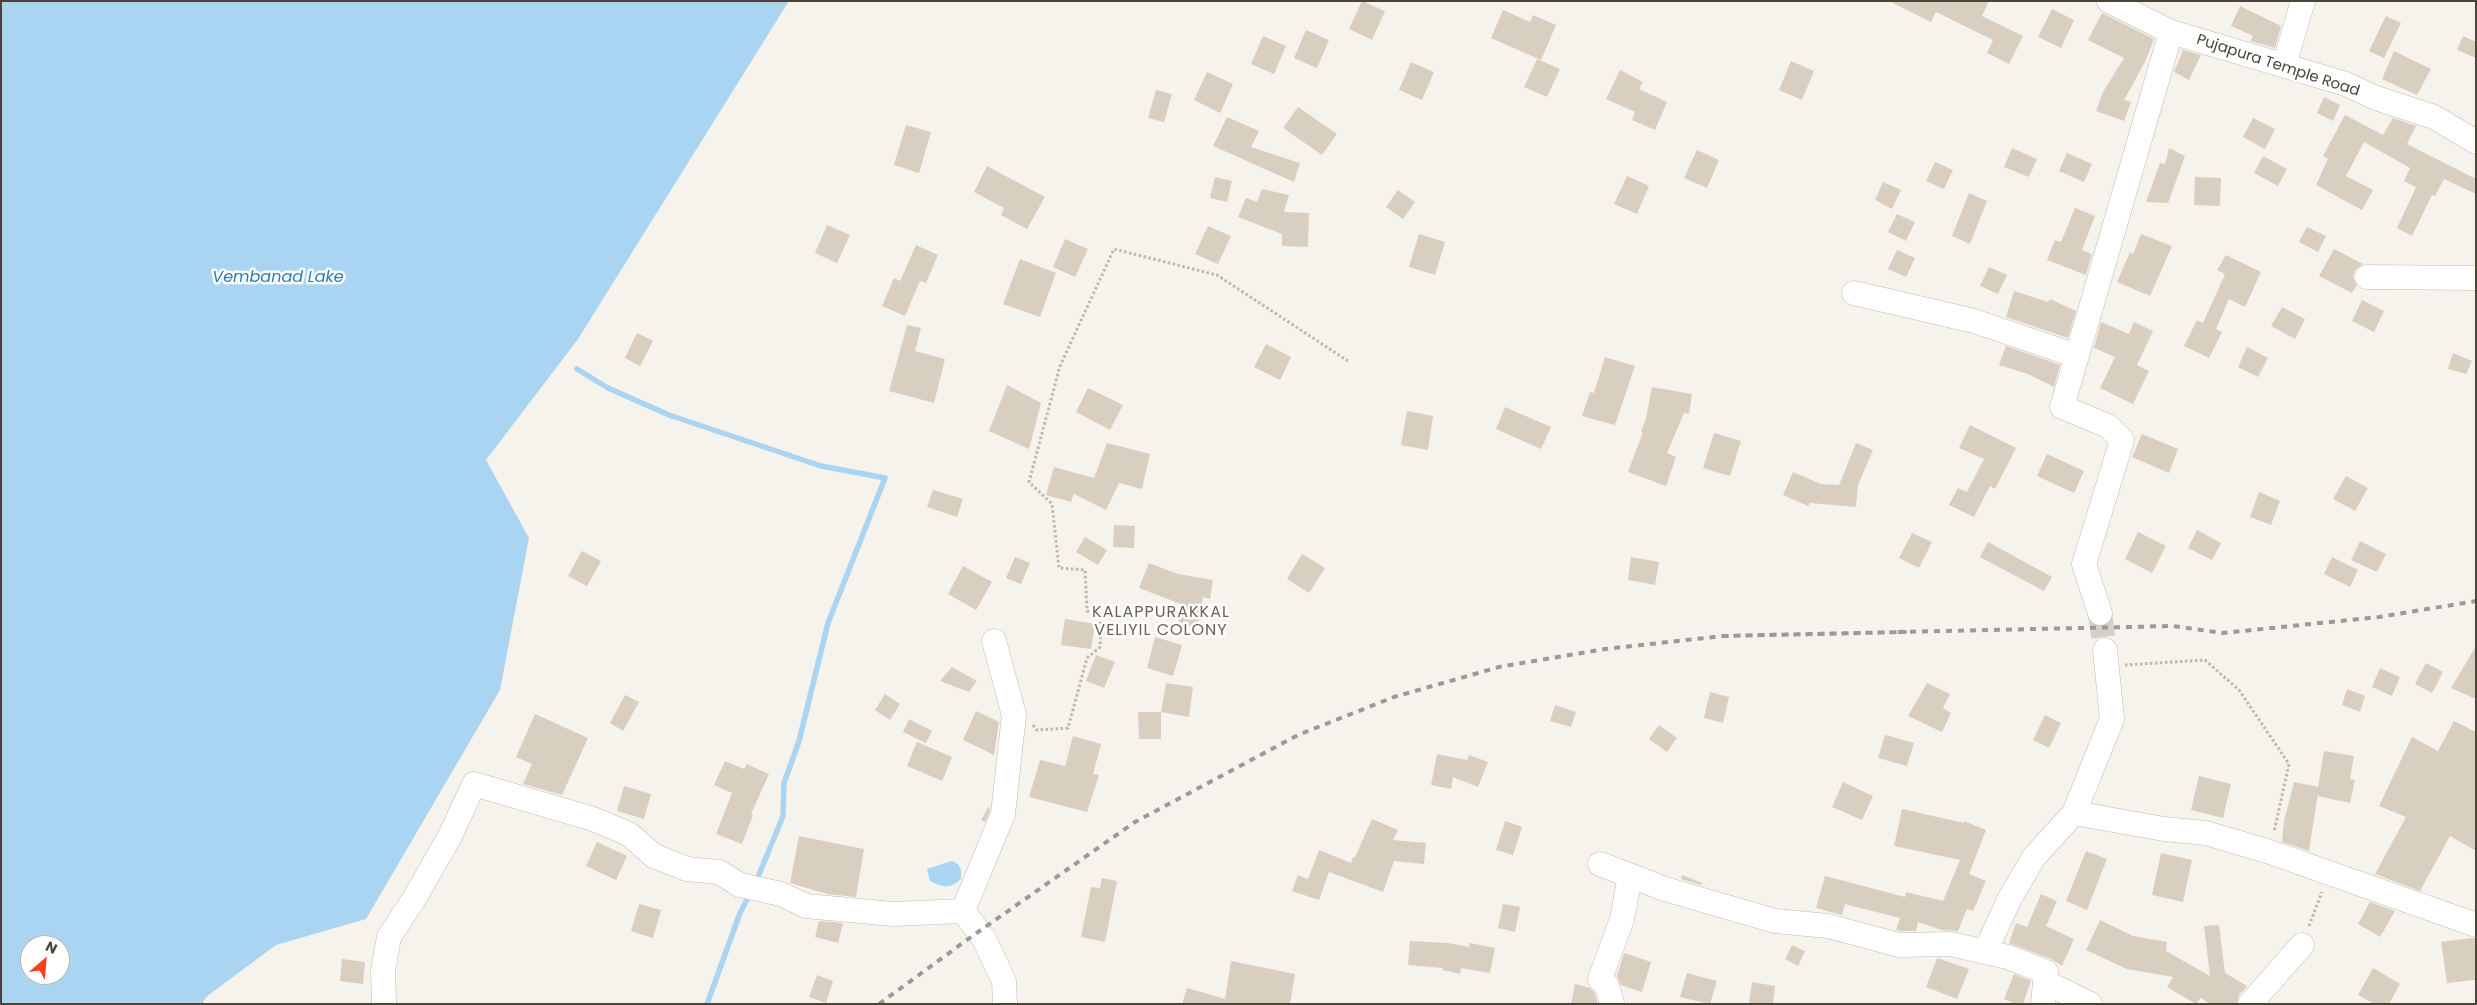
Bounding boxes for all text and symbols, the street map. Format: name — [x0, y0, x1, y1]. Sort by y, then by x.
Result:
street label: Pujapura Temple Road — [2194, 31, 2362, 101]
water label: Vembanad Lake — [212, 268, 344, 288]
district label: KALAPPURAKKAL VELIYIL COLONY — [1090, 603, 1232, 641]
north arrow — [20, 935, 70, 985]
text: N — [42, 936, 61, 959]

